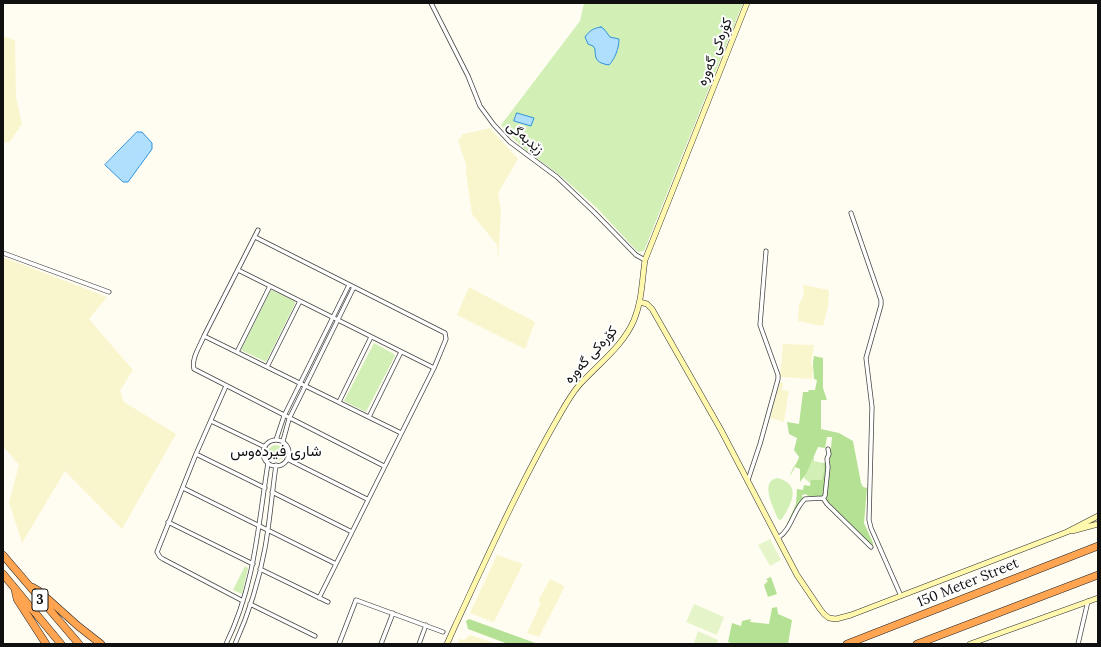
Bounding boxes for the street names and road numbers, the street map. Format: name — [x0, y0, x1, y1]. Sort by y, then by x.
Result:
street label: کۆرەکی گەورە — [694, 16, 736, 88]
street label: زێدبەگی — [503, 118, 547, 158]
street label: کۆرەکی گەورە — [561, 323, 621, 387]
street label: 150 Meter Street — [915, 555, 1021, 611]
road number: 3 — [32, 589, 48, 611]

